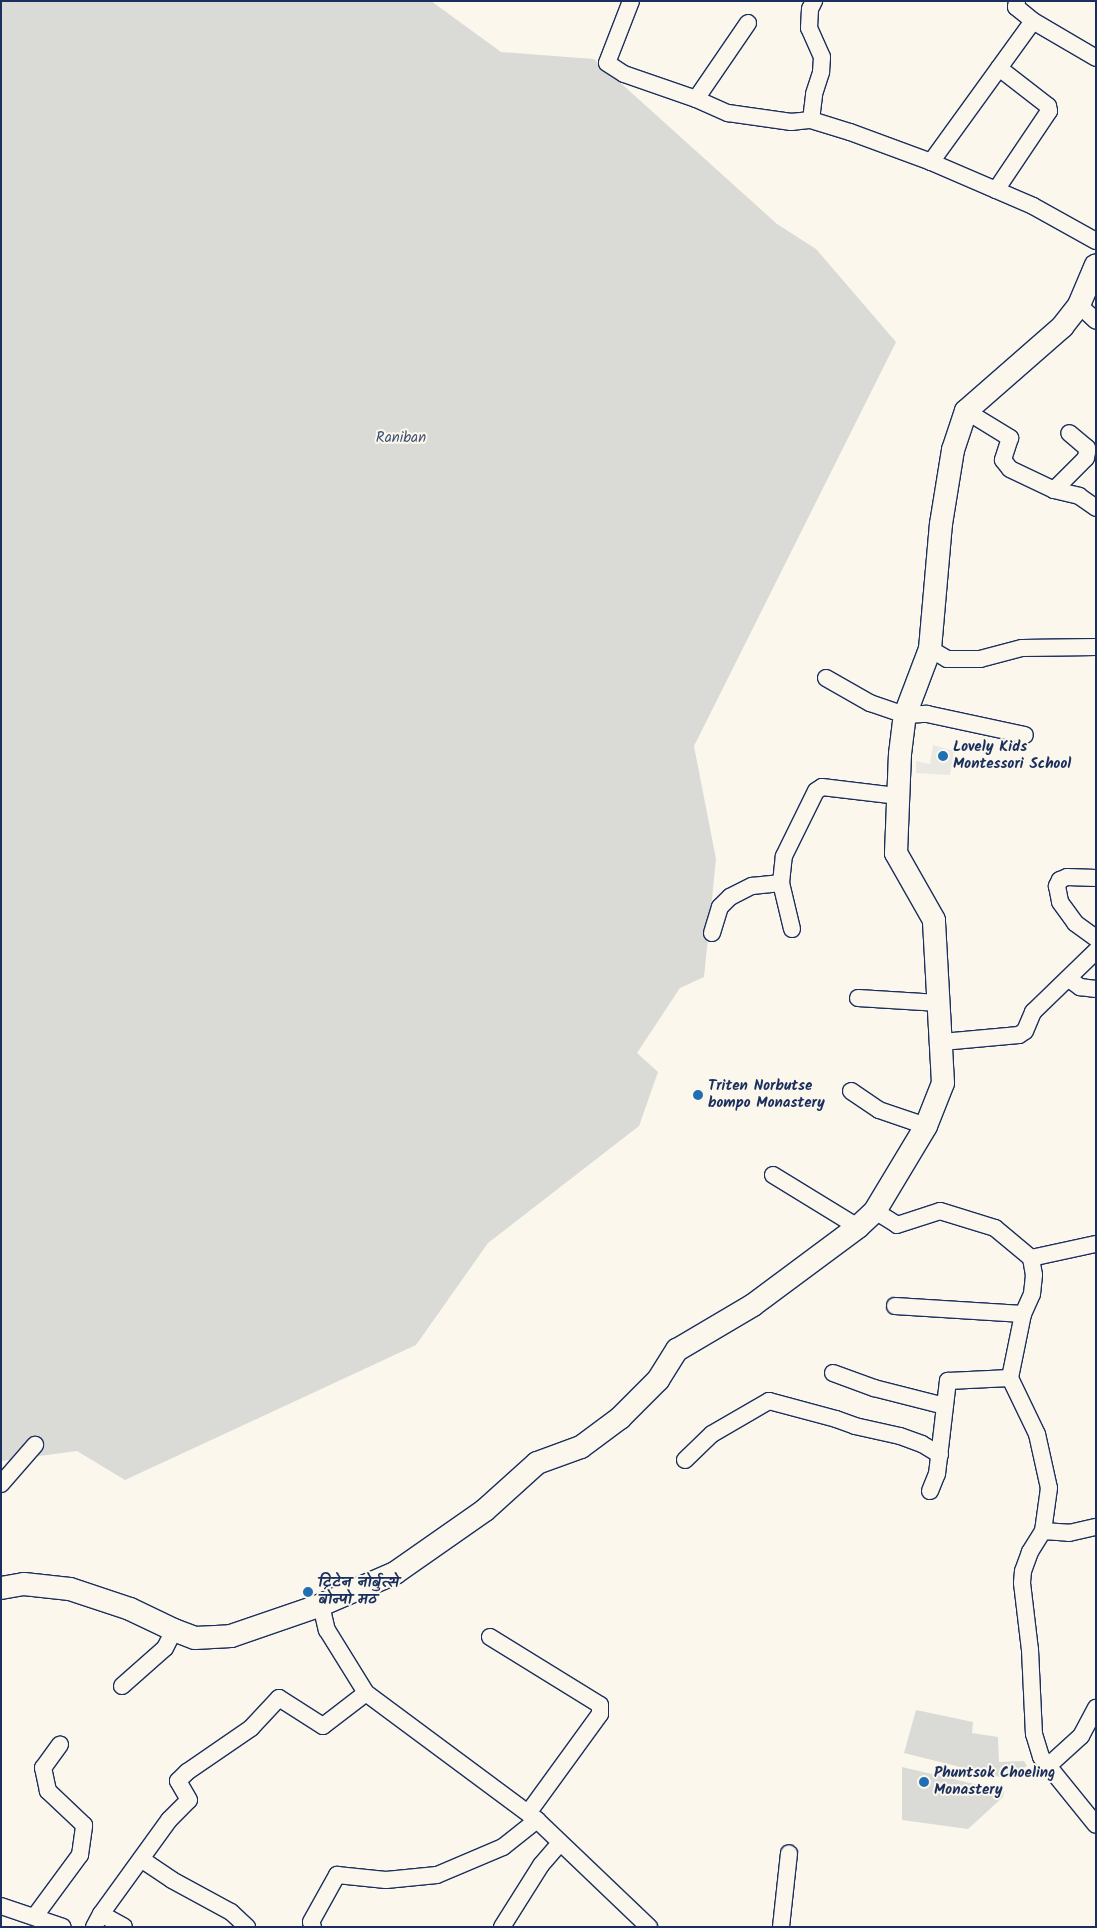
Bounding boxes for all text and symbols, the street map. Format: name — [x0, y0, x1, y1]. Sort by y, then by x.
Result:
park label: Raniban — [376, 430, 426, 448]
place label: Lovely Kids Montessori School — [953, 738, 1071, 773]
marker: Lovely Kids Montessori School — [937, 750, 949, 762]
place label: Triten Norbutse bompo Monastery — [708, 1077, 825, 1112]
marker: Triten Norbutse bompo Monastery — [692, 1089, 704, 1101]
place label: ट्रिटेन नोर्बुत्से बोन्पो मठ — [318, 1574, 399, 1609]
marker: ट्रिटेन नोर्बुत्से बोन्पो मठ — [302, 1586, 314, 1598]
place label: Phuntsok Choeling Monastery — [934, 1764, 1055, 1799]
marker: Phuntsok Choeling Monastery — [918, 1776, 930, 1788]

